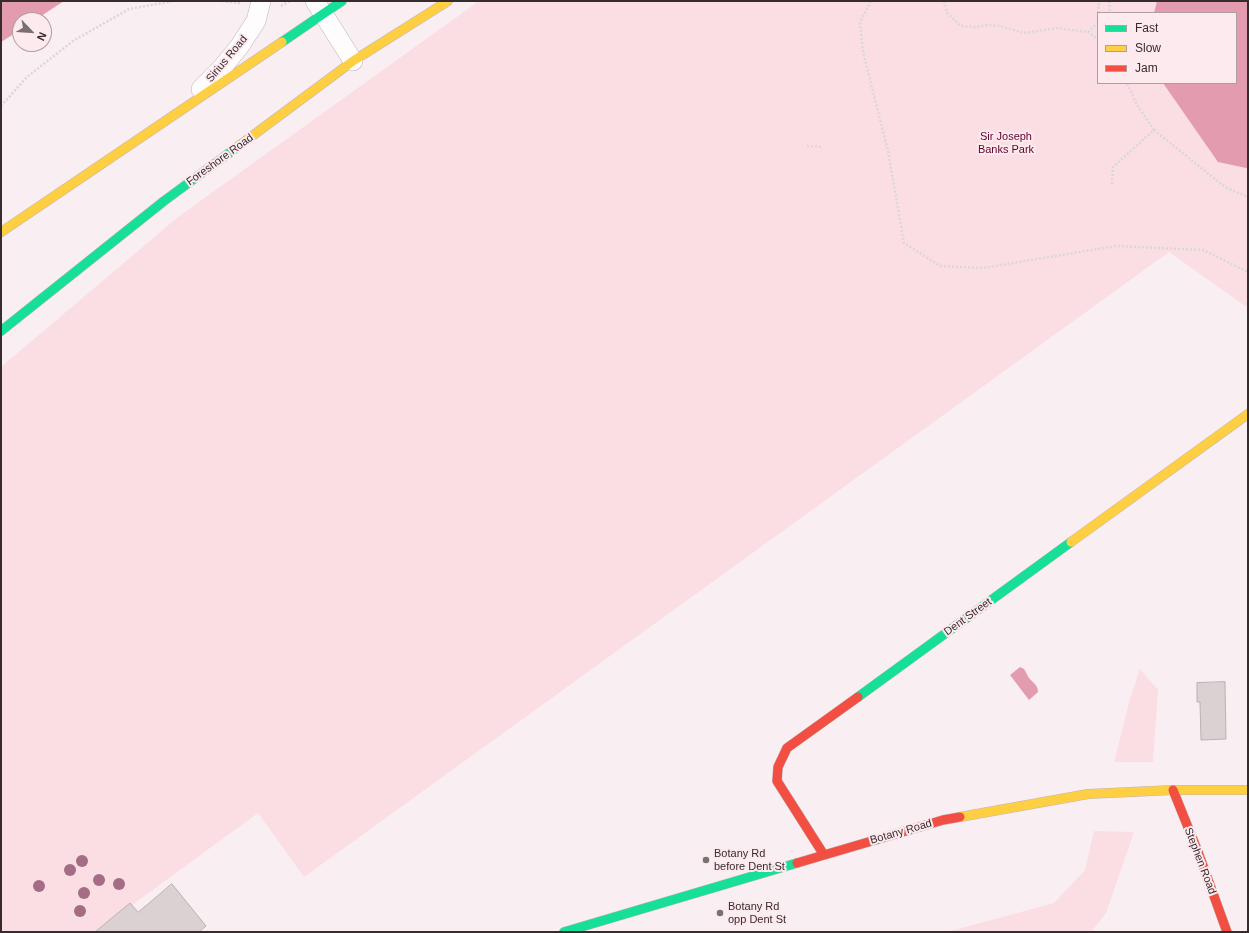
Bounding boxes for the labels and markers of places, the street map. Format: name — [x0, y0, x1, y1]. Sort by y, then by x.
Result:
place label: Botany Rd before Dent St — [714, 847, 785, 873]
marker: Botany Rd before Dent St — [701, 855, 711, 865]
place label: Botany Rd opp Dent St — [728, 900, 786, 926]
marker: Botany Rd opp Dent St — [715, 908, 725, 918]

